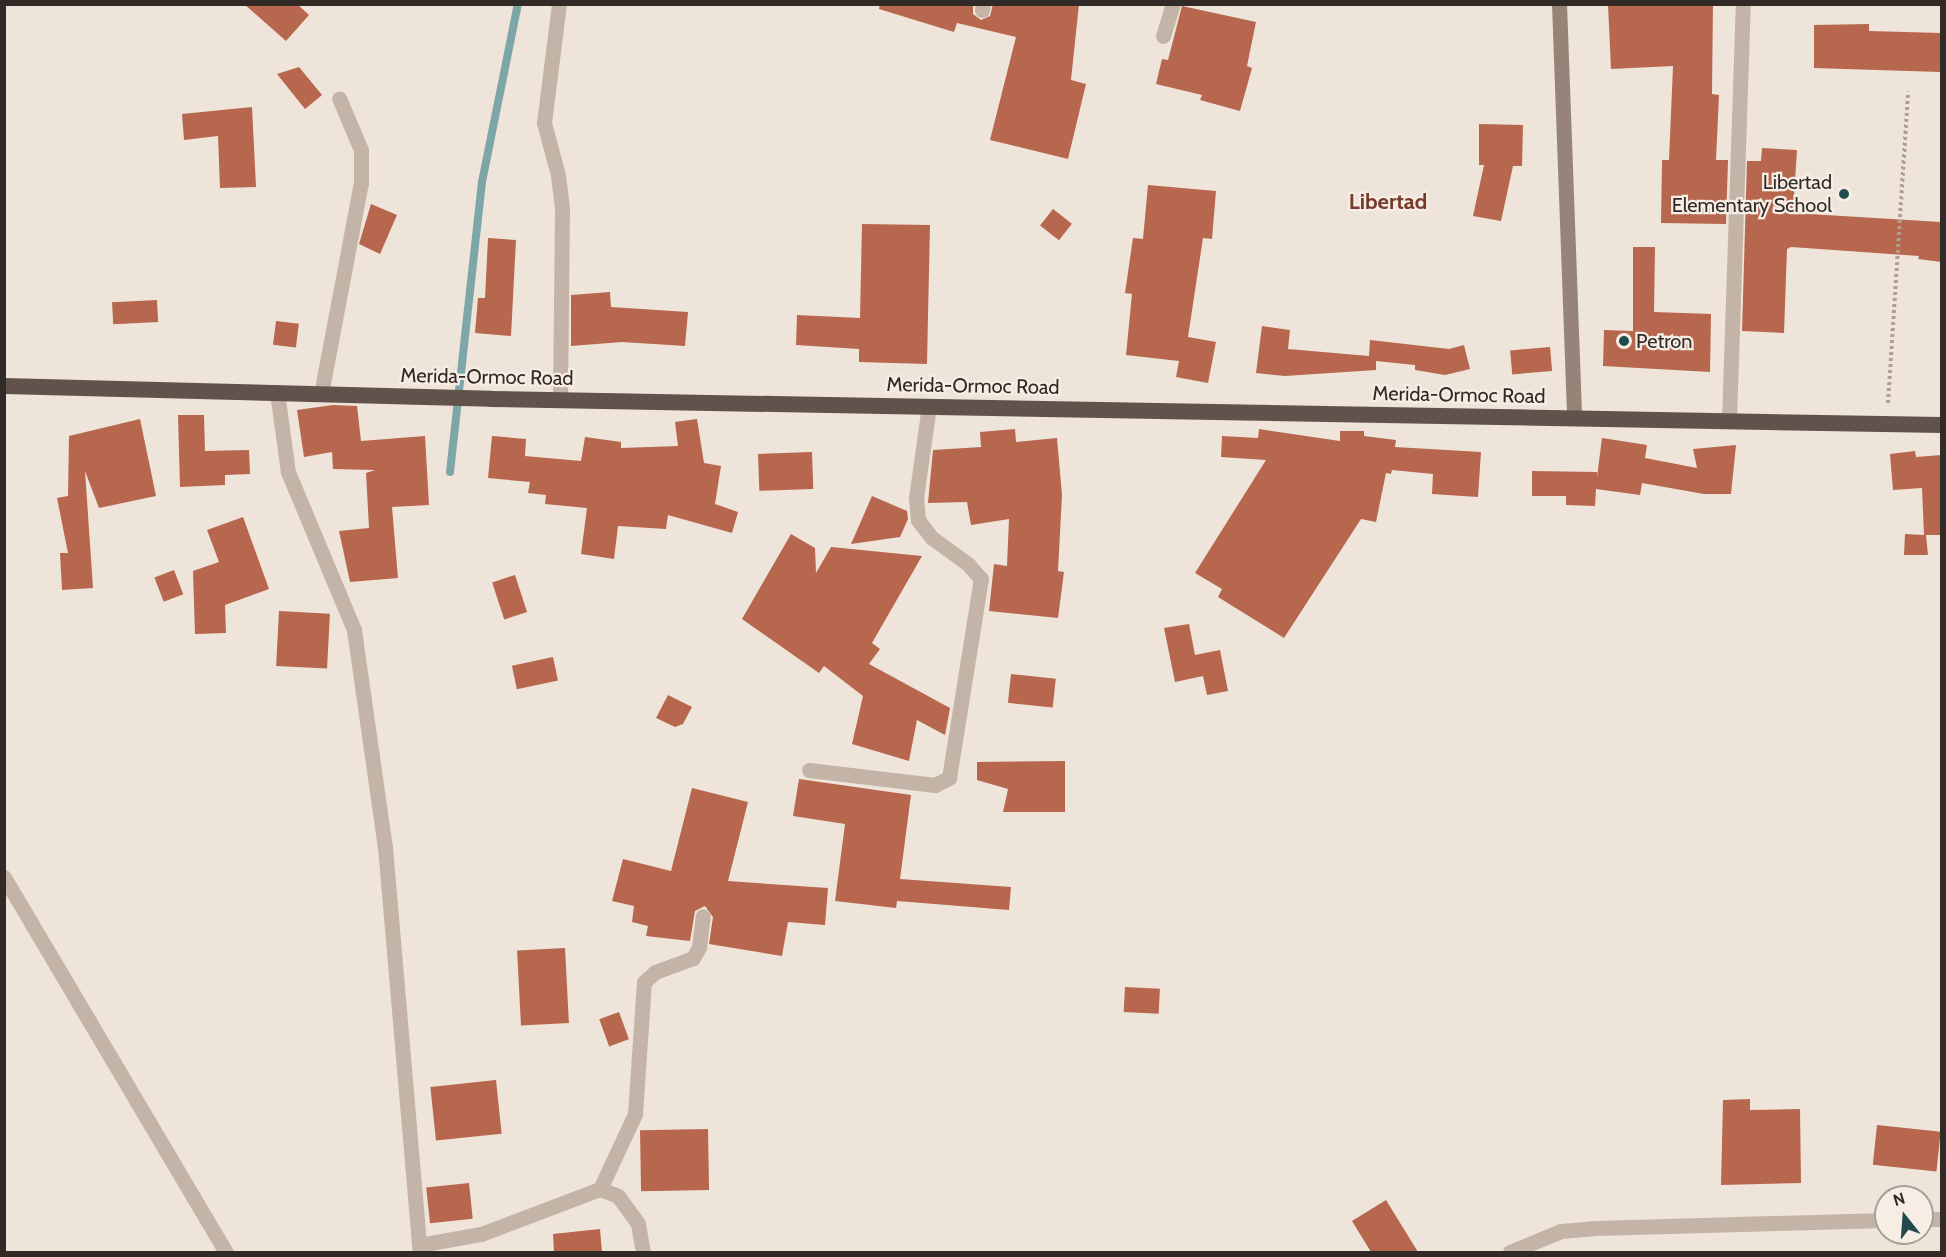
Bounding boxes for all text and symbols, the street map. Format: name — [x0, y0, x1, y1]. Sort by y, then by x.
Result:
place label: Libertad Elementary School — [1672, 170, 1832, 217]
marker: Libertad Elementary School — [1837, 187, 1851, 201]
district label: Libertad — [1349, 189, 1427, 215]
place label: Petron — [1636, 329, 1692, 353]
marker: Petron — [1617, 334, 1631, 348]
street label: Merida-Ormoc Road — [400, 363, 574, 391]
street label: Merida-Ormoc Road — [886, 372, 1060, 400]
street label: Merida-Ormoc Road — [1372, 381, 1546, 409]
north arrow — [1874, 1185, 1934, 1245]
text: N — [1891, 1188, 1907, 1210]

